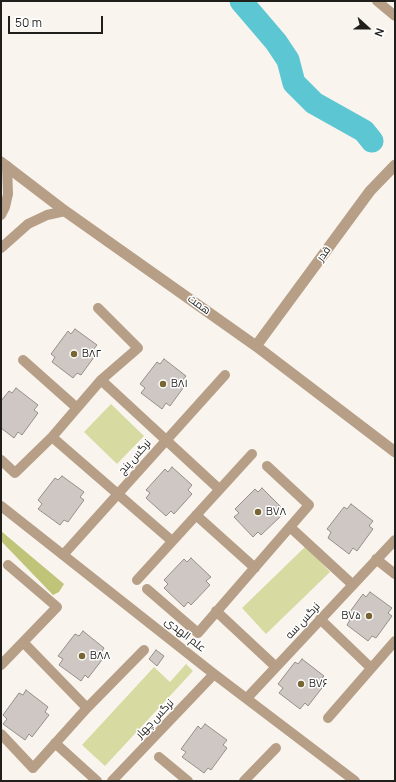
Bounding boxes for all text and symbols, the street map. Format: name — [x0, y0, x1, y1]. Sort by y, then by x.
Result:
scale bar — [10, 8, 105, 34]
north arrow — [348, 8, 388, 48]
text: 50 m — [15, 14, 42, 31]
text: N — [371, 26, 388, 39]
street label: قدر — [314, 244, 334, 264]
street label: همت — [185, 292, 213, 318]
place label: B۸۲ — [82, 347, 101, 361]
marker: B۸۲ — [69, 349, 79, 359]
place label: B۸۱ — [171, 377, 188, 391]
marker: B۸۱ — [158, 379, 168, 389]
street label: نرگس پنج — [116, 437, 154, 477]
place label: B۷۸ — [266, 505, 286, 519]
marker: B۷۸ — [253, 507, 263, 517]
street label: نرگس سه — [283, 600, 323, 642]
place label: B۷۵ — [341, 609, 361, 623]
marker: B۷۵ — [364, 611, 374, 621]
street label: علم الهدی — [162, 615, 208, 655]
place label: B۸۸ — [90, 649, 110, 663]
marker: B۸۸ — [77, 651, 87, 661]
place label: B۷۶ — [309, 677, 328, 691]
marker: B۷۶ — [296, 679, 306, 689]
street label: نرگس چهار — [133, 697, 177, 741]

